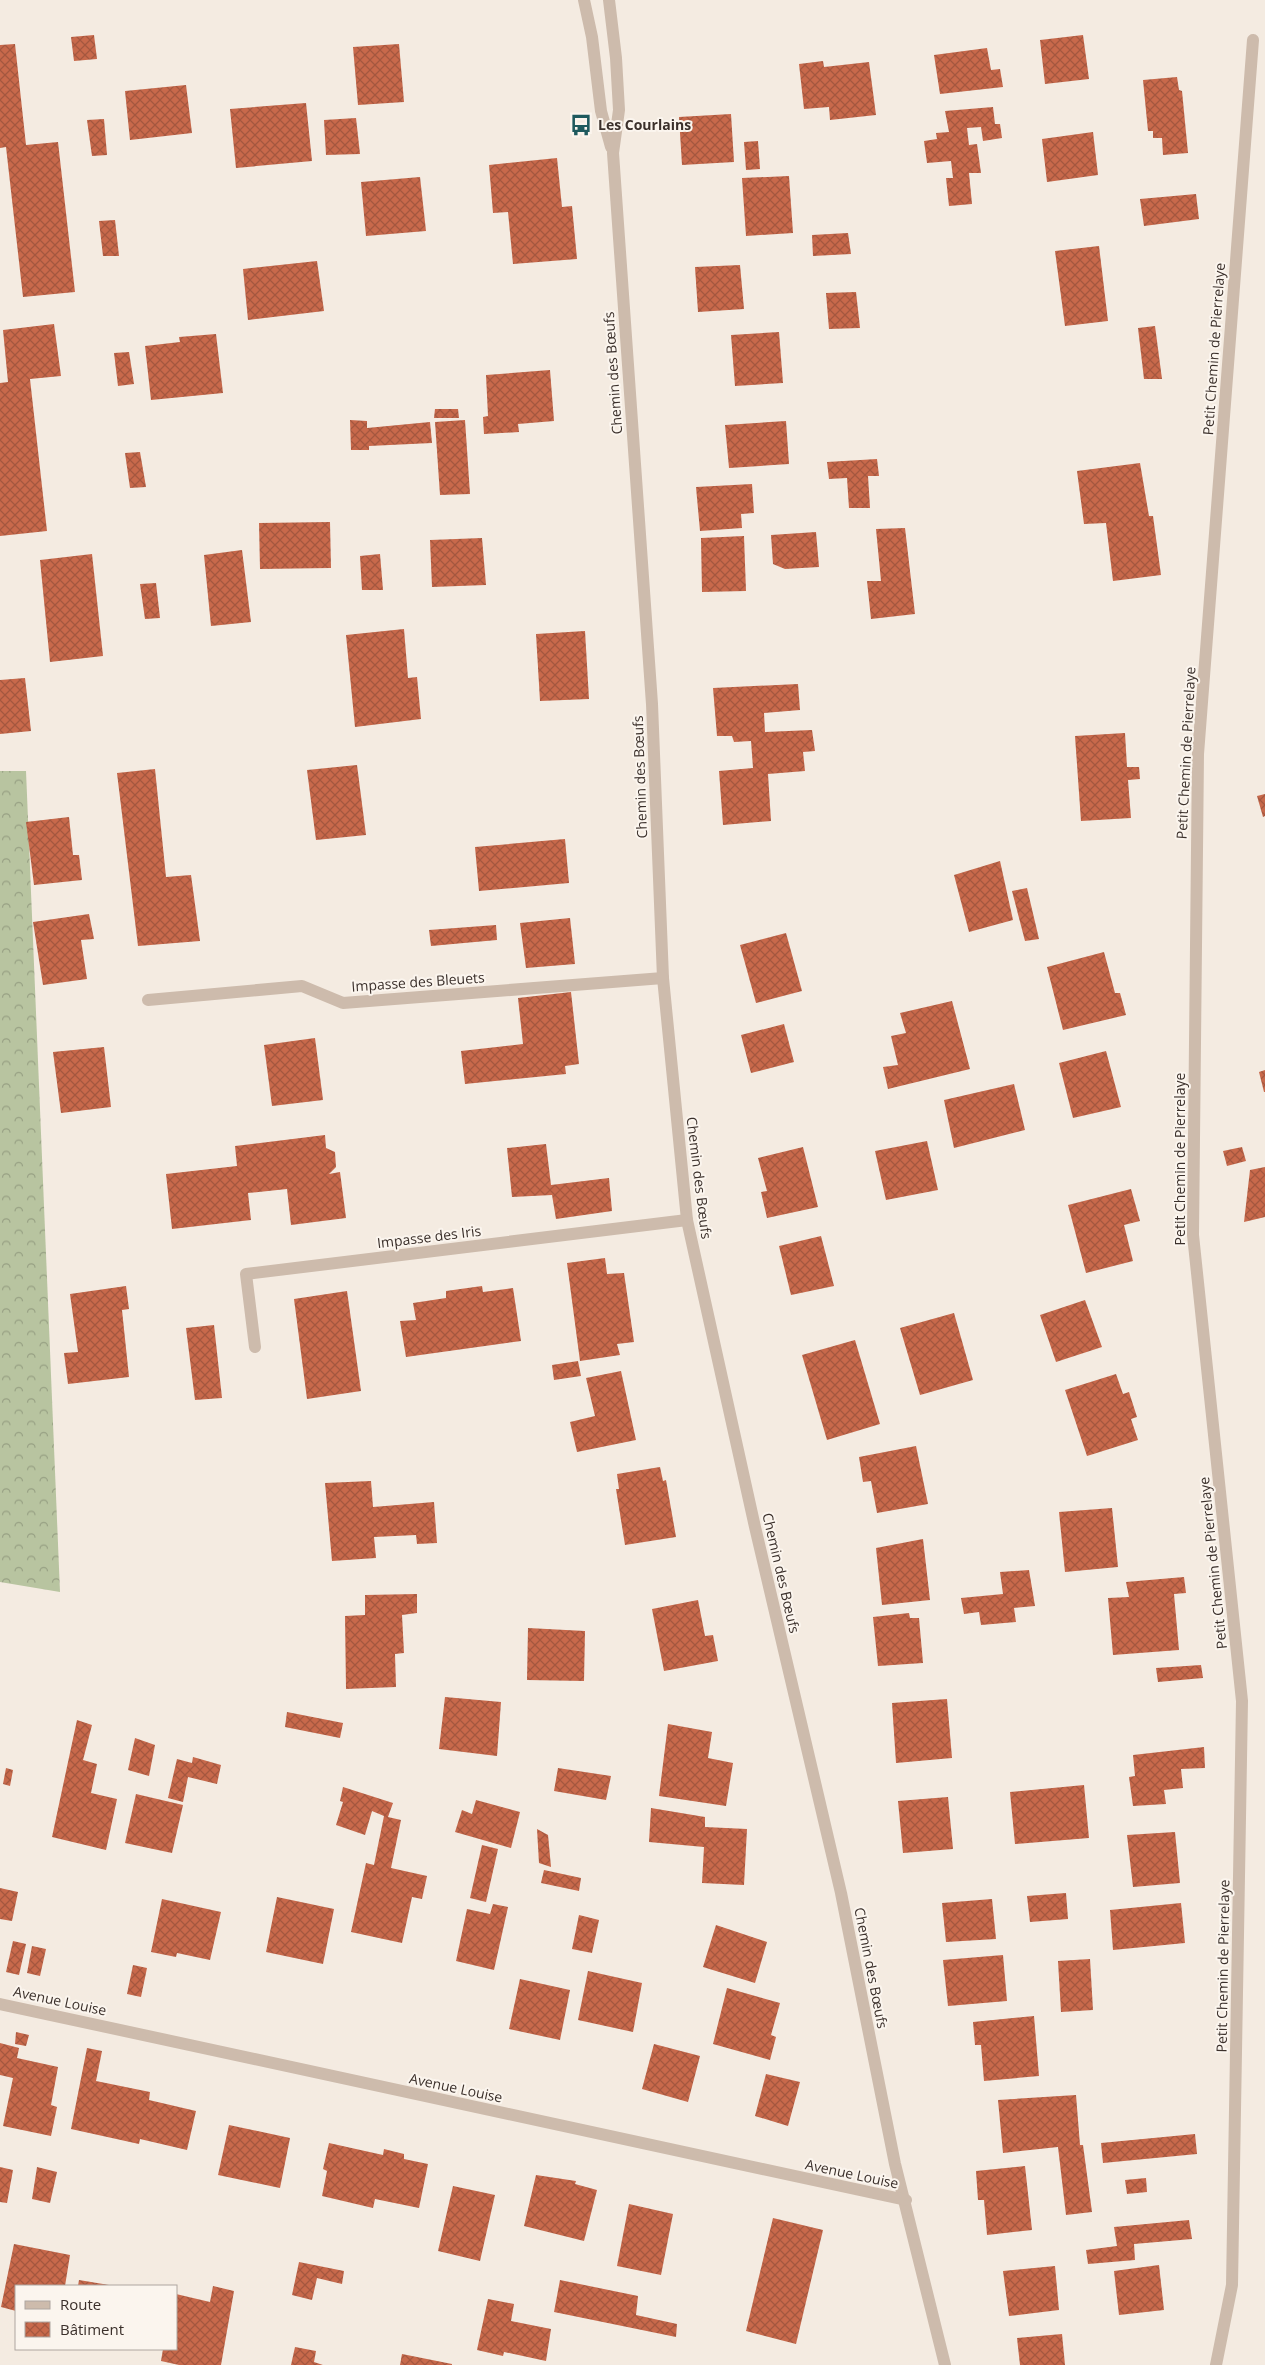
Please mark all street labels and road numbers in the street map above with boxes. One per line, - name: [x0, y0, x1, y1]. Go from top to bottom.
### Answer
- street label: Petit Chemin de Pierrelaye: [1198, 262, 1229, 436]
- street label: Chemin des Bœufs: [599, 311, 626, 435]
- street label: Petit Chemin de Pierrelaye: [1171, 666, 1200, 840]
- street label: Chemin des Bœufs: [628, 715, 651, 839]
- street label: Impasse des Bleuets: [351, 967, 485, 996]
- street label: Petit Chemin de Pierrelaye: [1170, 1072, 1189, 1245]
- street label: Chemin des Bœufs: [683, 1116, 716, 1240]
- street label: Impasse des Iris: [376, 1221, 482, 1252]
- street label: Petit Chemin de Pierrelaye: [1194, 1476, 1231, 1650]
- street label: Chemin des Bœufs: [758, 1511, 805, 1635]
- street label: Petit Chemin de Pierrelaye: [1211, 1879, 1234, 2053]
- street label: Chemin des Bœufs: [850, 1906, 893, 2030]
- street label: Avenue Louise: [12, 1981, 109, 2020]
- street label: Avenue Louise: [408, 2068, 505, 2107]
- street label: Avenue Louise: [804, 2154, 901, 2193]

